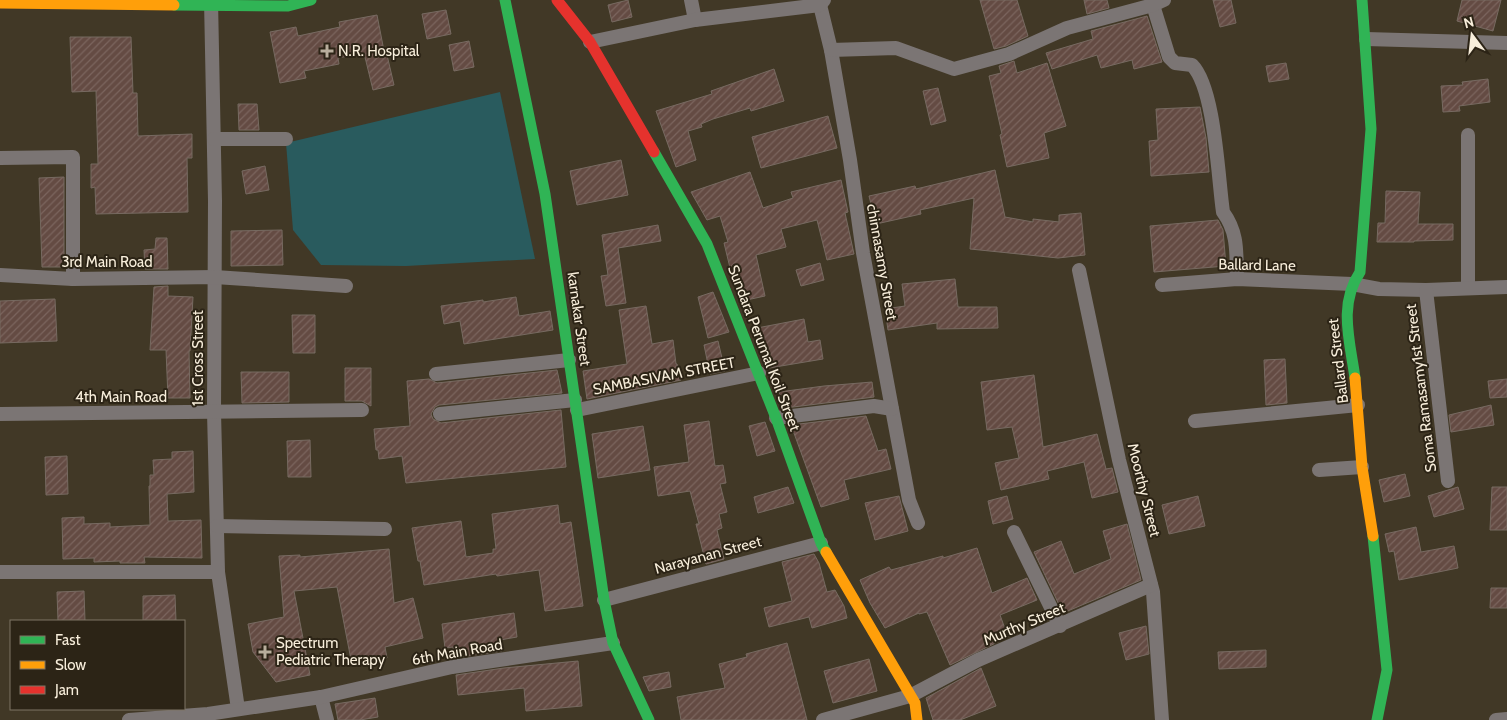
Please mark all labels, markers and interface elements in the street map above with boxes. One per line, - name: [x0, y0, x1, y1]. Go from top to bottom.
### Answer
- north arrow: [1447, 10, 1497, 60]
- text: N: [1462, 12, 1476, 32]
- place label: N.R. Hospital: [338, 42, 420, 60]
- marker: N.R. Hospital: [320, 44, 334, 58]
- street label: chinnasamy Street: [863, 202, 901, 322]
- street label: 3rd Main Road: [61, 253, 153, 271]
- street label: Ballard Lane: [1218, 255, 1296, 275]
- street label: Sundara Perumal Koil Street: [724, 262, 804, 434]
- street label: karnakar Street: [563, 271, 595, 367]
- street label: Soma Ramasamy1st Street: [1402, 303, 1440, 473]
- street label: 1st Cross Street: [189, 310, 207, 406]
- street label: Ballard Street: [1324, 318, 1352, 404]
- street label: SAMBASIVAM STREET: [591, 353, 737, 399]
- street label: 4th Main Road: [75, 388, 167, 406]
- street label: Moorthy Street: [1124, 441, 1164, 539]
- street label: Narayanan Street: [653, 532, 763, 578]
- street label: Murthy Street: [980, 599, 1068, 649]
- legend: [10, 620, 185, 710]
- text: Fast: [55, 631, 80, 649]
- place label: Spectrum Pediatric Therapy: [276, 634, 386, 669]
- street label: 6th Main Road: [410, 635, 504, 669]
- marker: Spectrum Pediatric Therapy: [258, 645, 272, 659]
- text: Slow: [55, 656, 86, 674]
- text: Jam: [54, 681, 79, 699]

